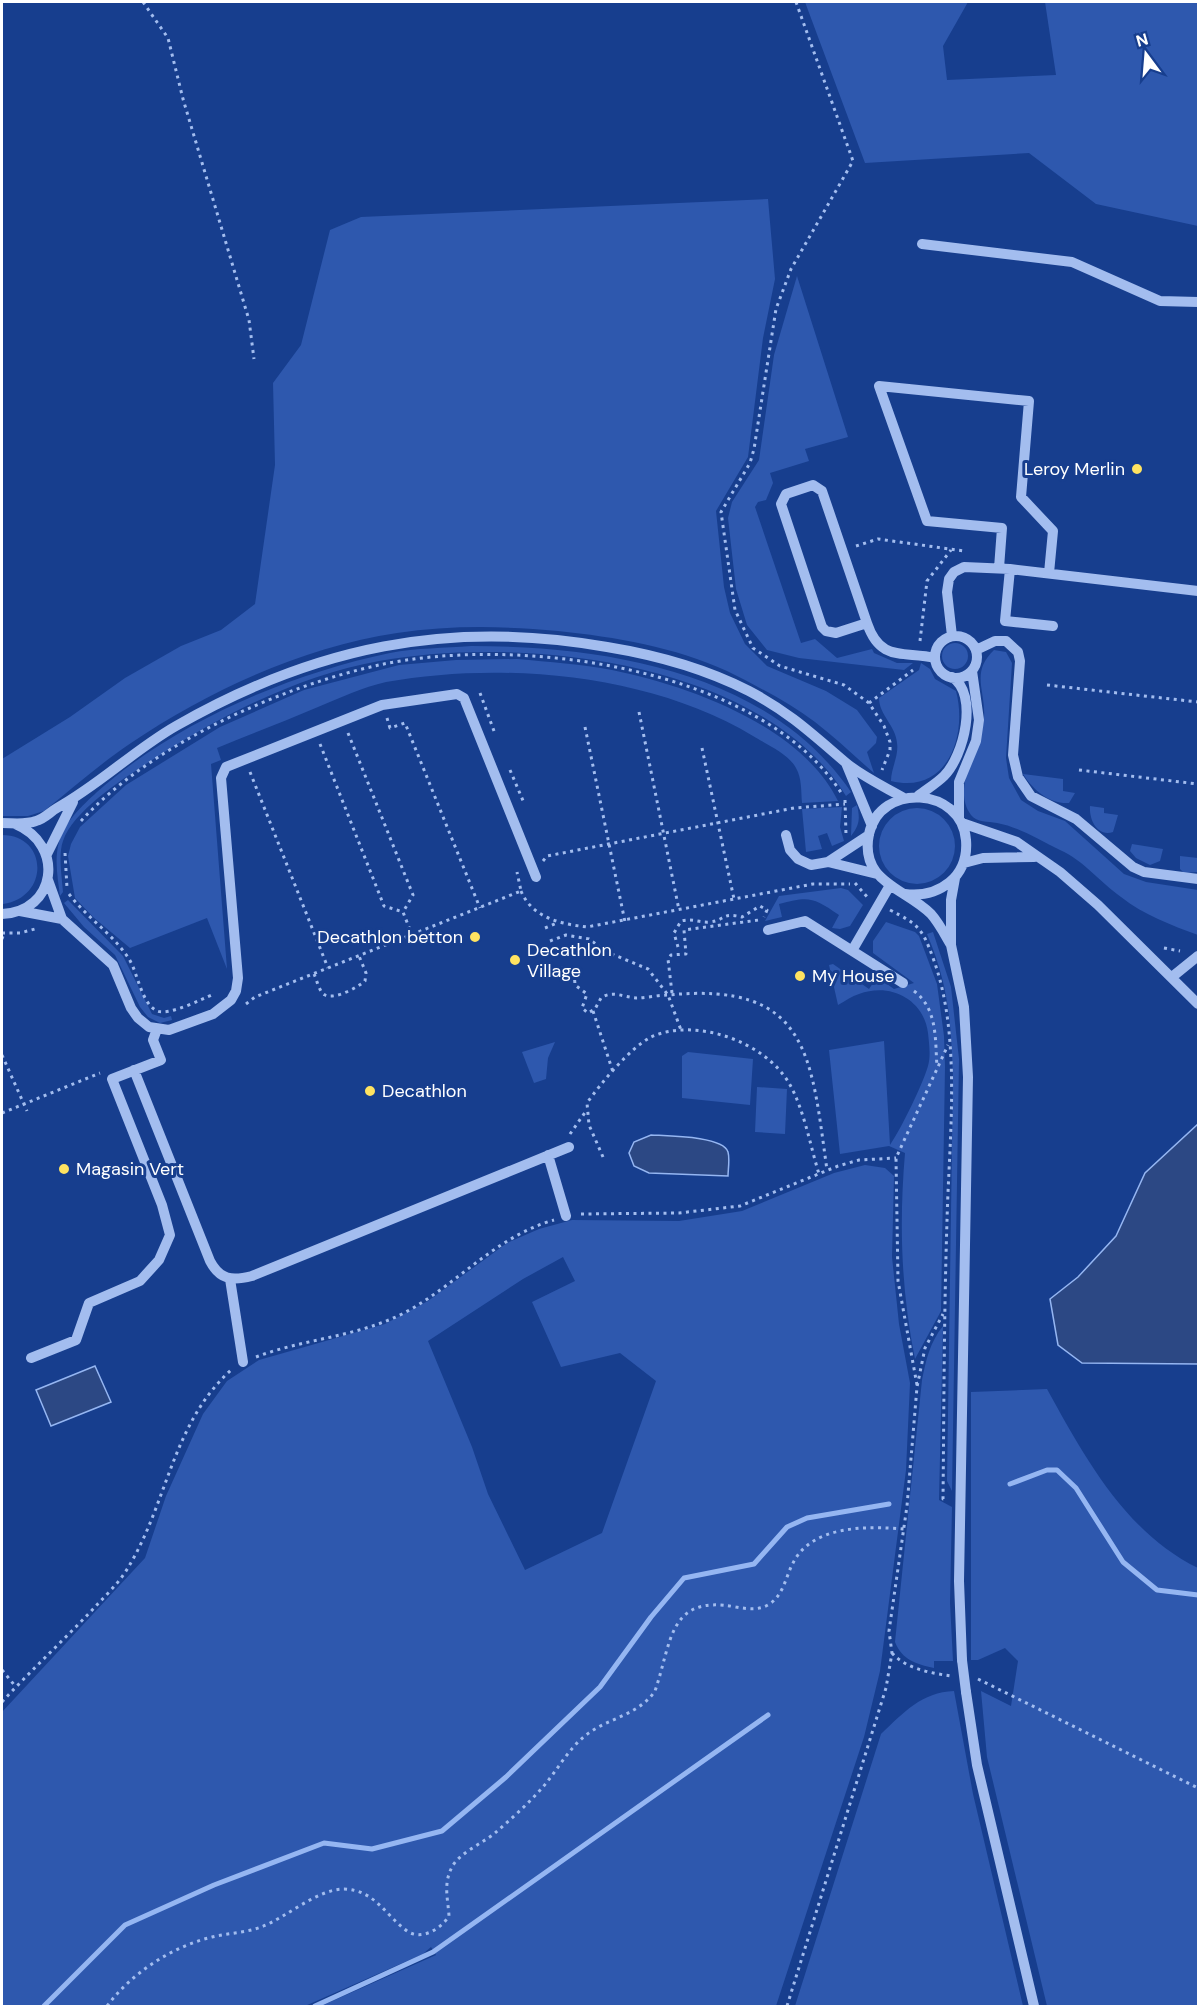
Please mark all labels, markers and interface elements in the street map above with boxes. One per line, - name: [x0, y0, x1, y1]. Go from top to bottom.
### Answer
- north arrow: [1116, 24, 1176, 84]
- text: N: [1133, 28, 1151, 52]
- place label: Leroy Merlin: [1024, 457, 1125, 481]
- marker: Leroy Merlin: [1130, 462, 1144, 476]
- place label: Decathlon betton: [317, 925, 463, 949]
- marker: Decathlon betton: [468, 930, 482, 944]
- place label: Decathlon Village: [527, 938, 612, 983]
- marker: Decathlon Village: [508, 953, 522, 967]
- place label: My House: [812, 964, 894, 988]
- marker: My House: [793, 969, 807, 983]
- place label: Decathlon: [382, 1079, 467, 1103]
- marker: Decathlon: [363, 1084, 377, 1098]
- place label: Magasin Vert: [76, 1157, 184, 1181]
- marker: Magasin Vert: [57, 1162, 71, 1176]

